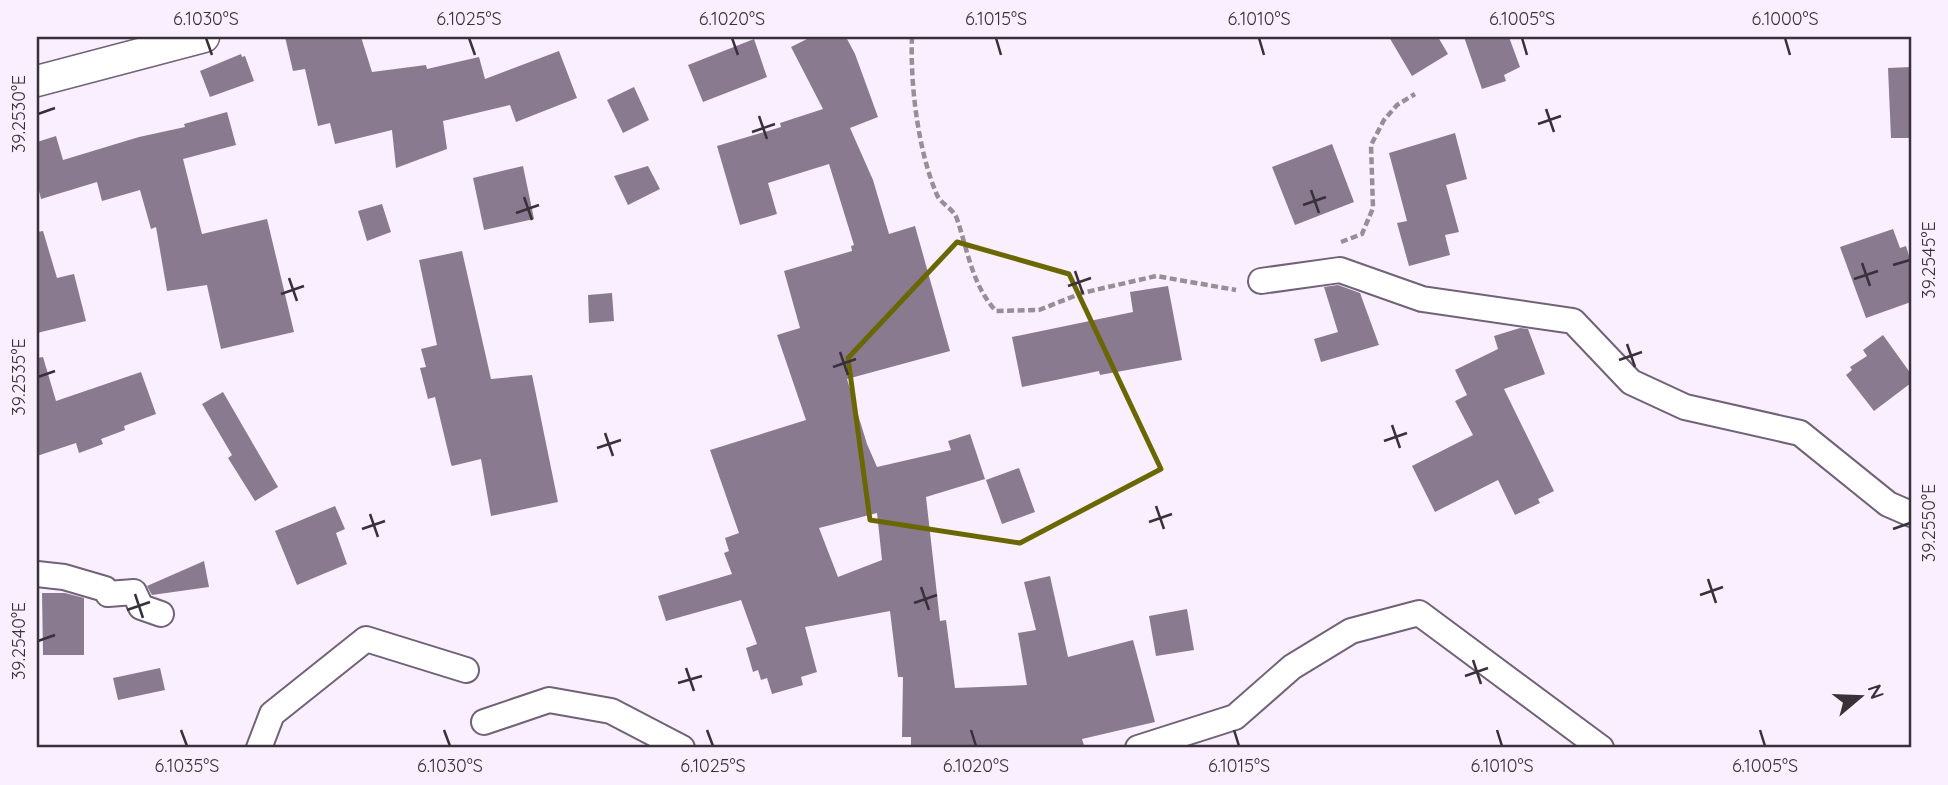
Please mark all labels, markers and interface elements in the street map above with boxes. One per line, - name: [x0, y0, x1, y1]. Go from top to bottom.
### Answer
- text: 6.1030°S: [173, 7, 239, 30]
- text: 6.1025°S: [436, 7, 502, 30]
- text: 6.1020°S: [699, 7, 765, 30]
- text: 6.1015°S: [965, 7, 1027, 30]
- text: 6.1010°S: [1227, 7, 1291, 30]
- text: 6.1005°S: [1489, 7, 1555, 30]
- text: 6.1000°S: [1751, 7, 1819, 30]
- text: 39.2530°E: [7, 75, 30, 153]
- text: 39.2545°E: [1917, 221, 1940, 299]
- text: 39.2535°E: [7, 338, 30, 416]
- text: 39.2550°E: [1917, 484, 1940, 562]
- text: 39.2540°E: [7, 602, 30, 680]
- north arrow: [1826, 662, 1896, 732]
- text: N: [1862, 681, 1890, 702]
- text: 6.1035°S: [155, 754, 219, 777]
- text: 6.1030°S: [417, 754, 483, 777]
- text: 6.1025°S: [680, 754, 746, 777]
- text: 6.1020°S: [943, 754, 1009, 777]
- text: 6.1015°S: [1208, 754, 1270, 777]
- text: 6.1010°S: [1470, 754, 1534, 777]
- text: 6.1005°S: [1732, 754, 1798, 777]

